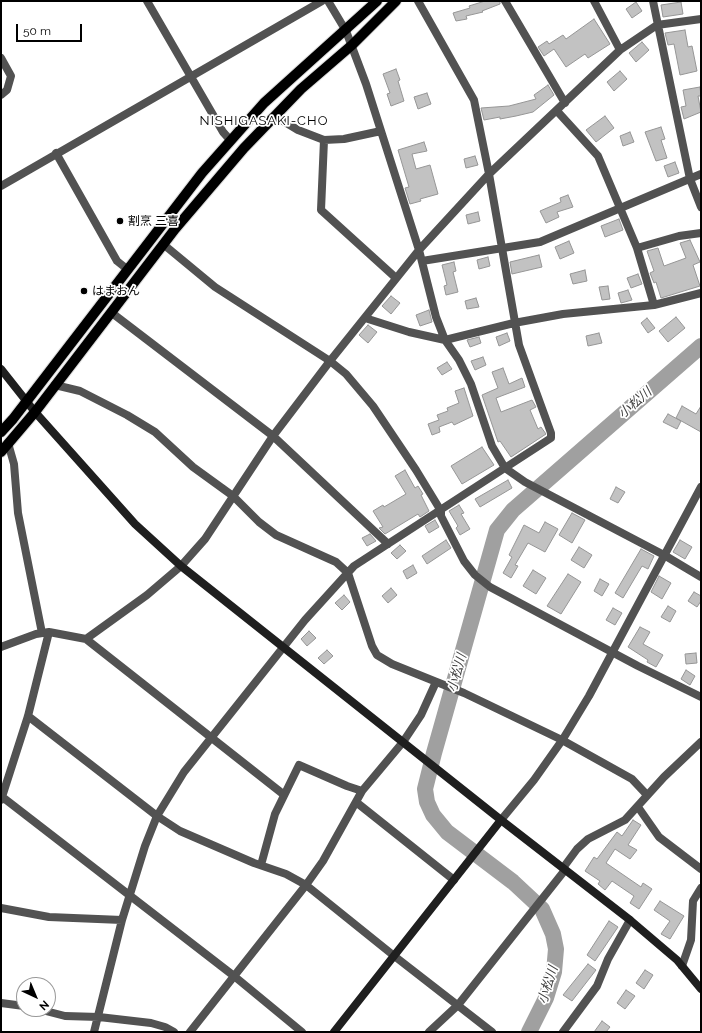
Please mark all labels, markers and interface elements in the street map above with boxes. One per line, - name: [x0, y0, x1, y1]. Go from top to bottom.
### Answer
- scale bar: [18, 16, 84, 42]
- text: 50 m: [23, 24, 51, 38]
- district label: NISHIGASAKI-CHO: [200, 113, 328, 129]
- place label: 割烹 三喜: [128, 214, 179, 228]
- marker: 割烹 三喜: [115, 216, 125, 226]
- place label: はまおん: [92, 284, 140, 298]
- marker: はまおん: [79, 286, 89, 296]
- water label: 小松川: [615, 384, 655, 422]
- water label: 小松川: [444, 652, 470, 694]
- water label: 小松川: [535, 964, 561, 1006]
- north arrow: [16, 977, 56, 1017]
- text: N: [36, 998, 52, 1013]

